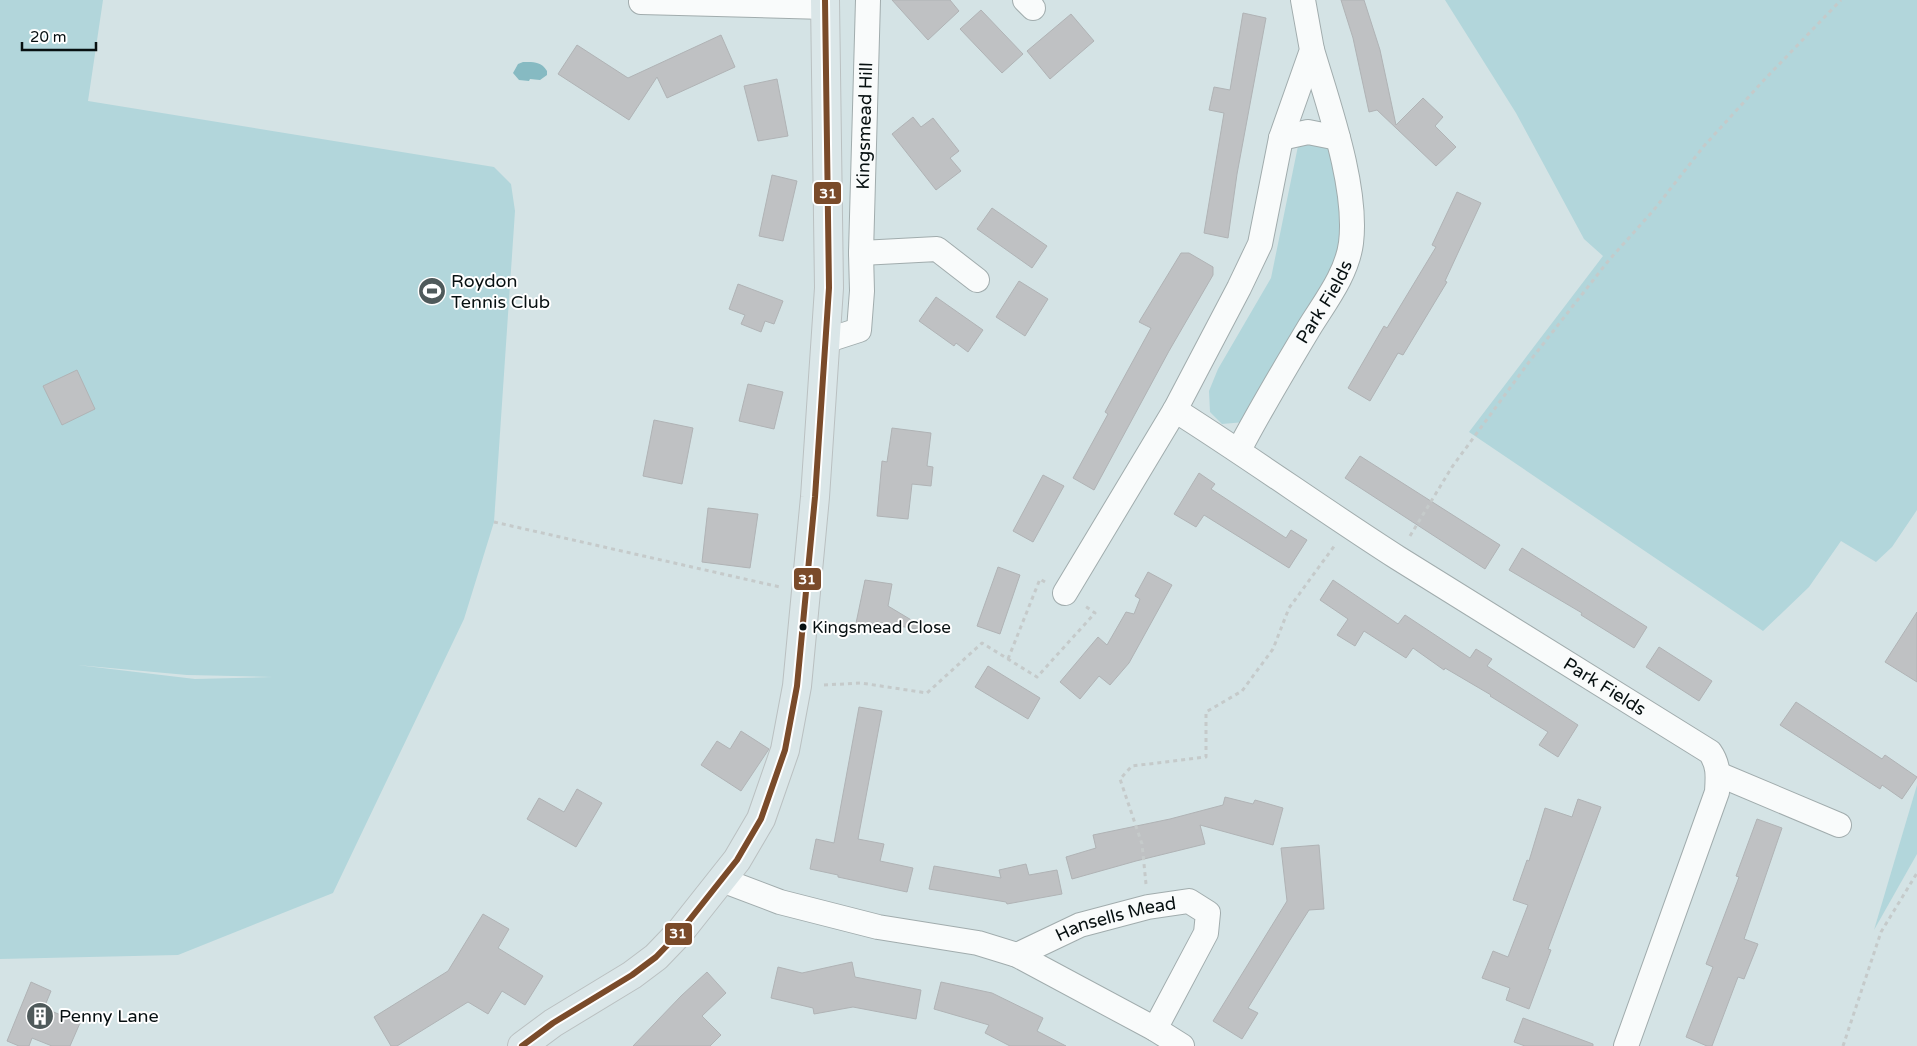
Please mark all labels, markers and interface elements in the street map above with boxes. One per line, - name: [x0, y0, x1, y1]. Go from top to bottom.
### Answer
- scale bar: [22, 20, 96, 52]
- text: 20 m: [30, 28, 67, 46]
- street label: Kingsmead Hill: [852, 62, 877, 190]
- line badge: 31: [813, 181, 842, 205]
- text: 31: [819, 185, 837, 202]
- street label: Park Fields: [1291, 257, 1357, 348]
- place label: Roydon Tennis Club: [451, 270, 550, 313]
- sports icon: Roydon Tennis Club: [417, 276, 447, 306]
- line badge: 31: [793, 567, 822, 591]
- text: 31: [798, 571, 816, 588]
- place label: Kingsmead Close: [812, 617, 951, 638]
- marker: Kingsmead Close: [798, 622, 808, 632]
- street label: Park Fields: [1559, 653, 1650, 720]
- street label: Hansells Mead: [1052, 892, 1178, 946]
- line badge: 31: [664, 922, 693, 946]
- text: 31: [669, 925, 687, 942]
- building icon: Penny Lane: [25, 1001, 55, 1031]
- place label: Penny Lane: [59, 1005, 159, 1027]

